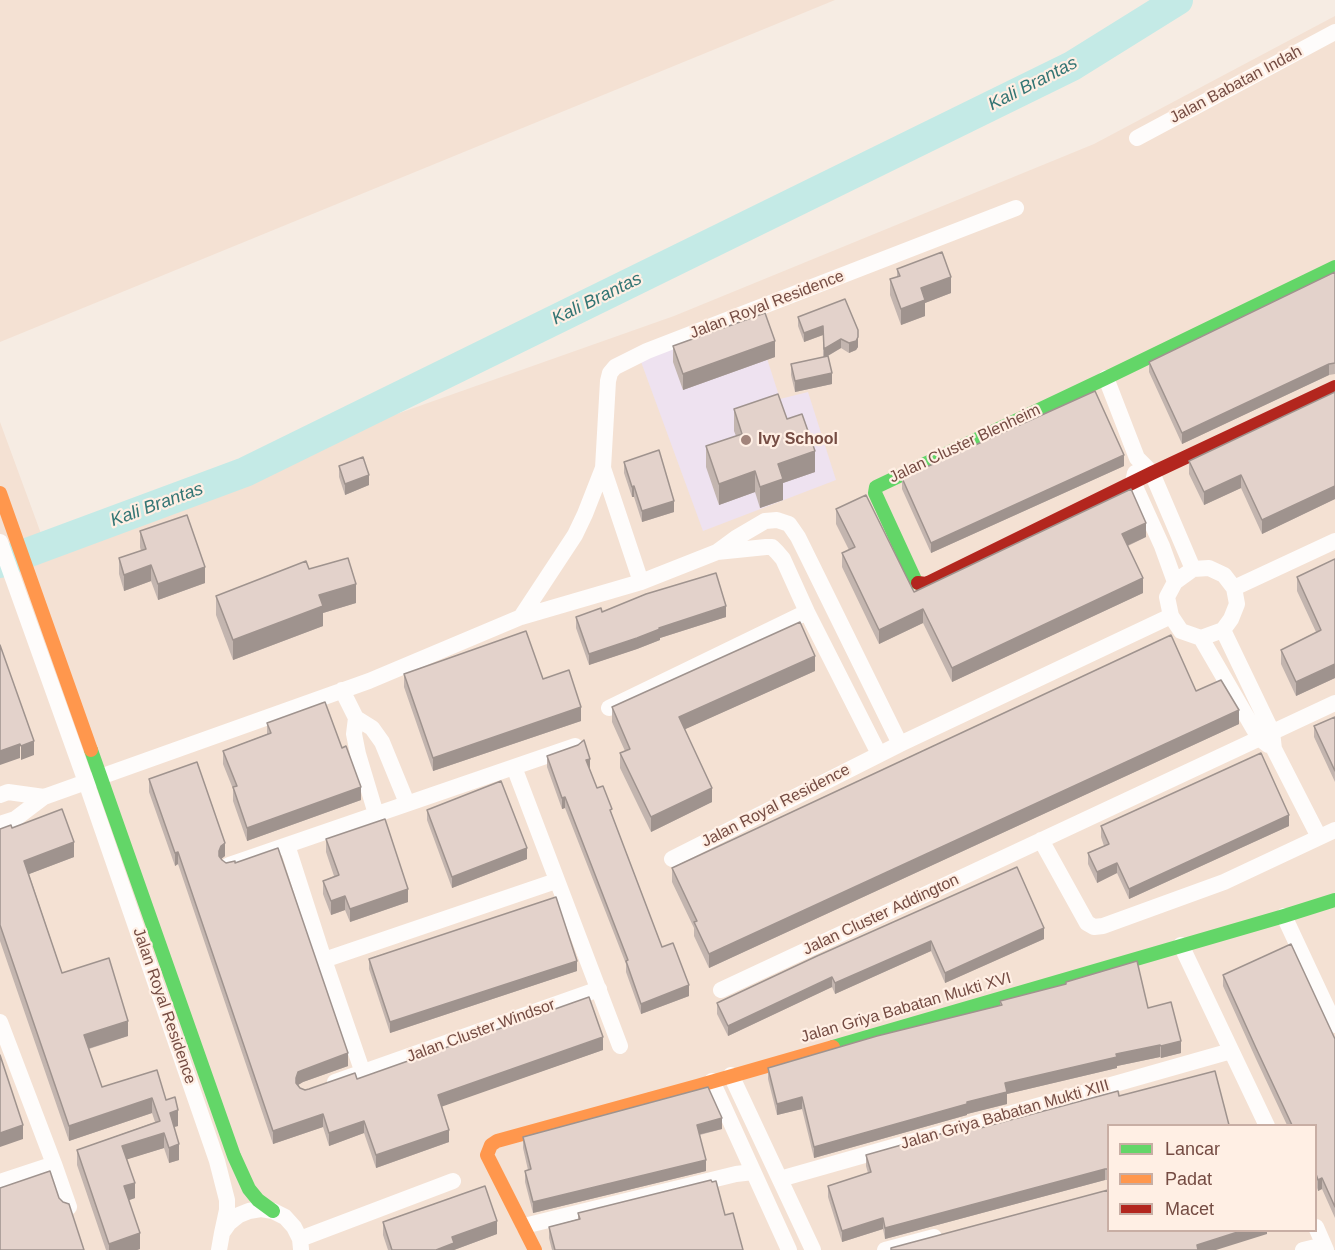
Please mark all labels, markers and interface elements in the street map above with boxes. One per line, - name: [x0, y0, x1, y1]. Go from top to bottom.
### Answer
- street label: Jalan Babatan Indah: [1167, 42, 1305, 128]
- water label: Kali Brantas: [985, 52, 1081, 116]
- street label: Jalan Royal Residence: [687, 267, 847, 343]
- water label: Kali Brantas: [549, 268, 645, 330]
- street label: Jalan Cluster Blenheim: [886, 401, 1044, 487]
- place label: Ivy School: [758, 430, 838, 450]
- marker: Ivy School: [739, 433, 753, 447]
- water label: Kali Brantas: [108, 478, 206, 532]
- street label: Jalan Royal Residence: [699, 760, 853, 852]
- street label: Jalan Cluster Addington: [800, 870, 962, 960]
- street label: Jalan Royal Residence: [128, 926, 200, 1086]
- street label: Jalan Griya Babatan Mukti XVI: [799, 969, 1013, 1047]
- street label: Jalan Cluster Windsor: [404, 995, 558, 1067]
- street label: Jalan Griya Babatan Mukti XIII: [898, 1076, 1112, 1154]
- legend: [1107, 1124, 1317, 1232]
- text: Lancar: [1165, 1139, 1220, 1159]
- text: Padat: [1165, 1169, 1212, 1189]
- text: Macet: [1165, 1199, 1214, 1219]

